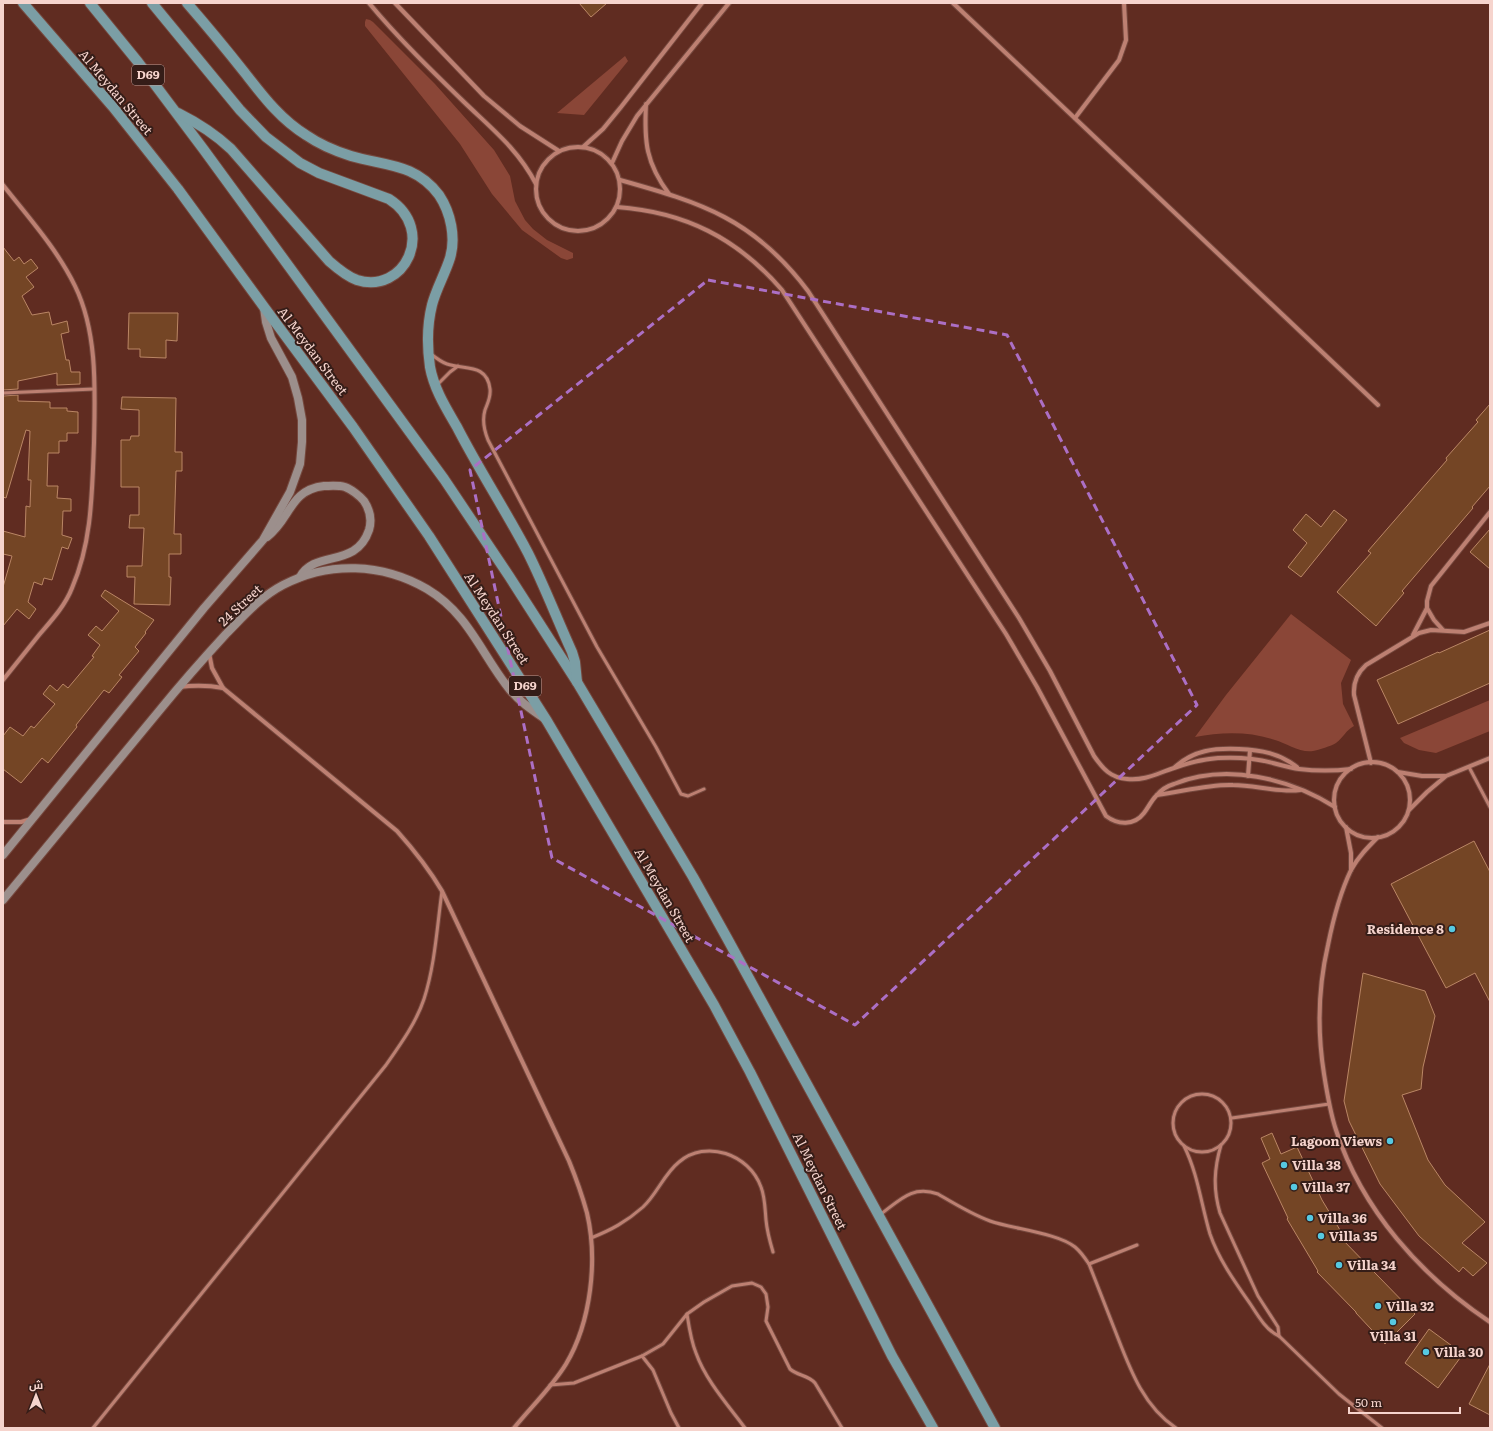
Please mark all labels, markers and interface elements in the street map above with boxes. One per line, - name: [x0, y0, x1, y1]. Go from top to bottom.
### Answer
- street label: Al Meydan Street: [75, 45, 158, 139]
- road number: D69: [132, 65, 164, 85]
- street label: Al Meydan Street: [274, 303, 353, 399]
- street label: Al Meydan Street: [461, 568, 535, 668]
- street label: 24 Street: [214, 579, 266, 630]
- road number: D69: [509, 676, 541, 696]
- street label: Al Meydan Street: [631, 844, 701, 946]
- place label: Residence 8: [1367, 919, 1444, 938]
- marker: Residence 8: [1447, 924, 1457, 934]
- street label: Al Meydan Street: [789, 1129, 853, 1233]
- place label: Lagoon Views: [1291, 1131, 1383, 1150]
- marker: Lagoon Views: [1385, 1136, 1395, 1146]
- place label: Villa 38: [1292, 1155, 1341, 1174]
- marker: Villa 38: [1279, 1160, 1289, 1170]
- place label: Villa 37: [1302, 1177, 1350, 1196]
- marker: Villa 37: [1289, 1182, 1299, 1192]
- place label: Villa 36: [1318, 1208, 1367, 1227]
- marker: Villa 36: [1305, 1213, 1315, 1223]
- place label: Villa 35: [1329, 1226, 1377, 1245]
- marker: Villa 35: [1316, 1231, 1326, 1241]
- place label: Villa 34: [1347, 1255, 1396, 1274]
- marker: Villa 34: [1334, 1260, 1344, 1270]
- place label: Villa 32: [1386, 1296, 1434, 1315]
- marker: Villa 32: [1373, 1301, 1383, 1311]
- marker: Villa 31: [1388, 1317, 1398, 1327]
- place label: Villa 31: [1370, 1326, 1417, 1345]
- place label: Villa 30: [1434, 1342, 1483, 1361]
- marker: Villa 30: [1421, 1347, 1431, 1357]
- north arrow: [16, 1375, 56, 1415]
- text: ش: [29, 1376, 43, 1392]
- scale bar: [1349, 1389, 1460, 1415]
- text: 50 m: [1355, 1393, 1382, 1411]

